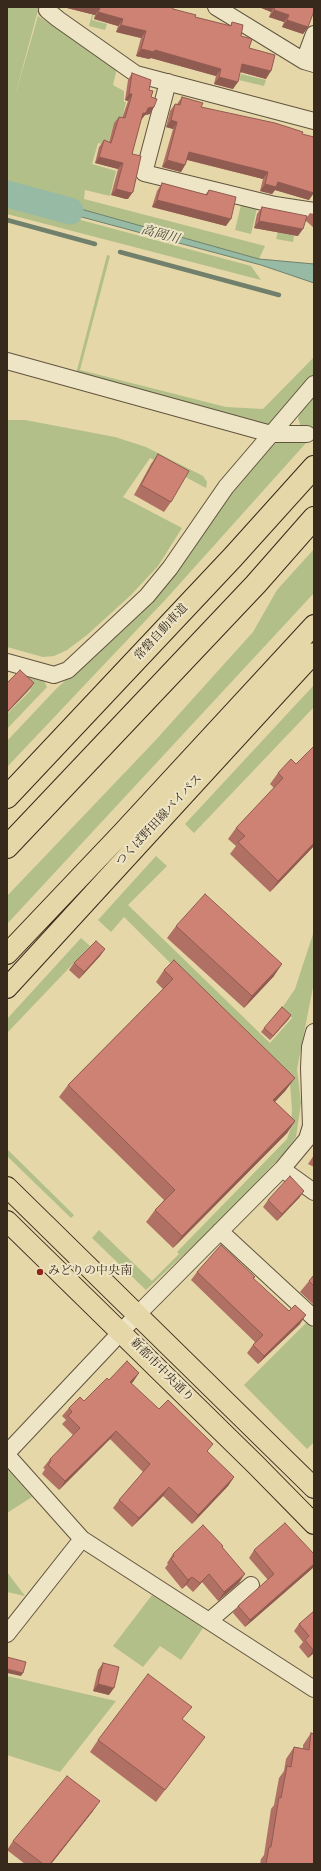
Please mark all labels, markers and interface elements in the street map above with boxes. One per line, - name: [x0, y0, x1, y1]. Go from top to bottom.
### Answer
- water label: 高岡川: [139, 223, 181, 249]
- street label: 常磐自動車道: [132, 602, 192, 664]
- street label: つくば野田線バイパス: [114, 772, 206, 870]
- place label: みどりの中央南: [48, 1265, 132, 1279]
- marker: みどりの中央南: [35, 1267, 45, 1277]
- street label: 新都市中央通り: [126, 1336, 196, 1406]

